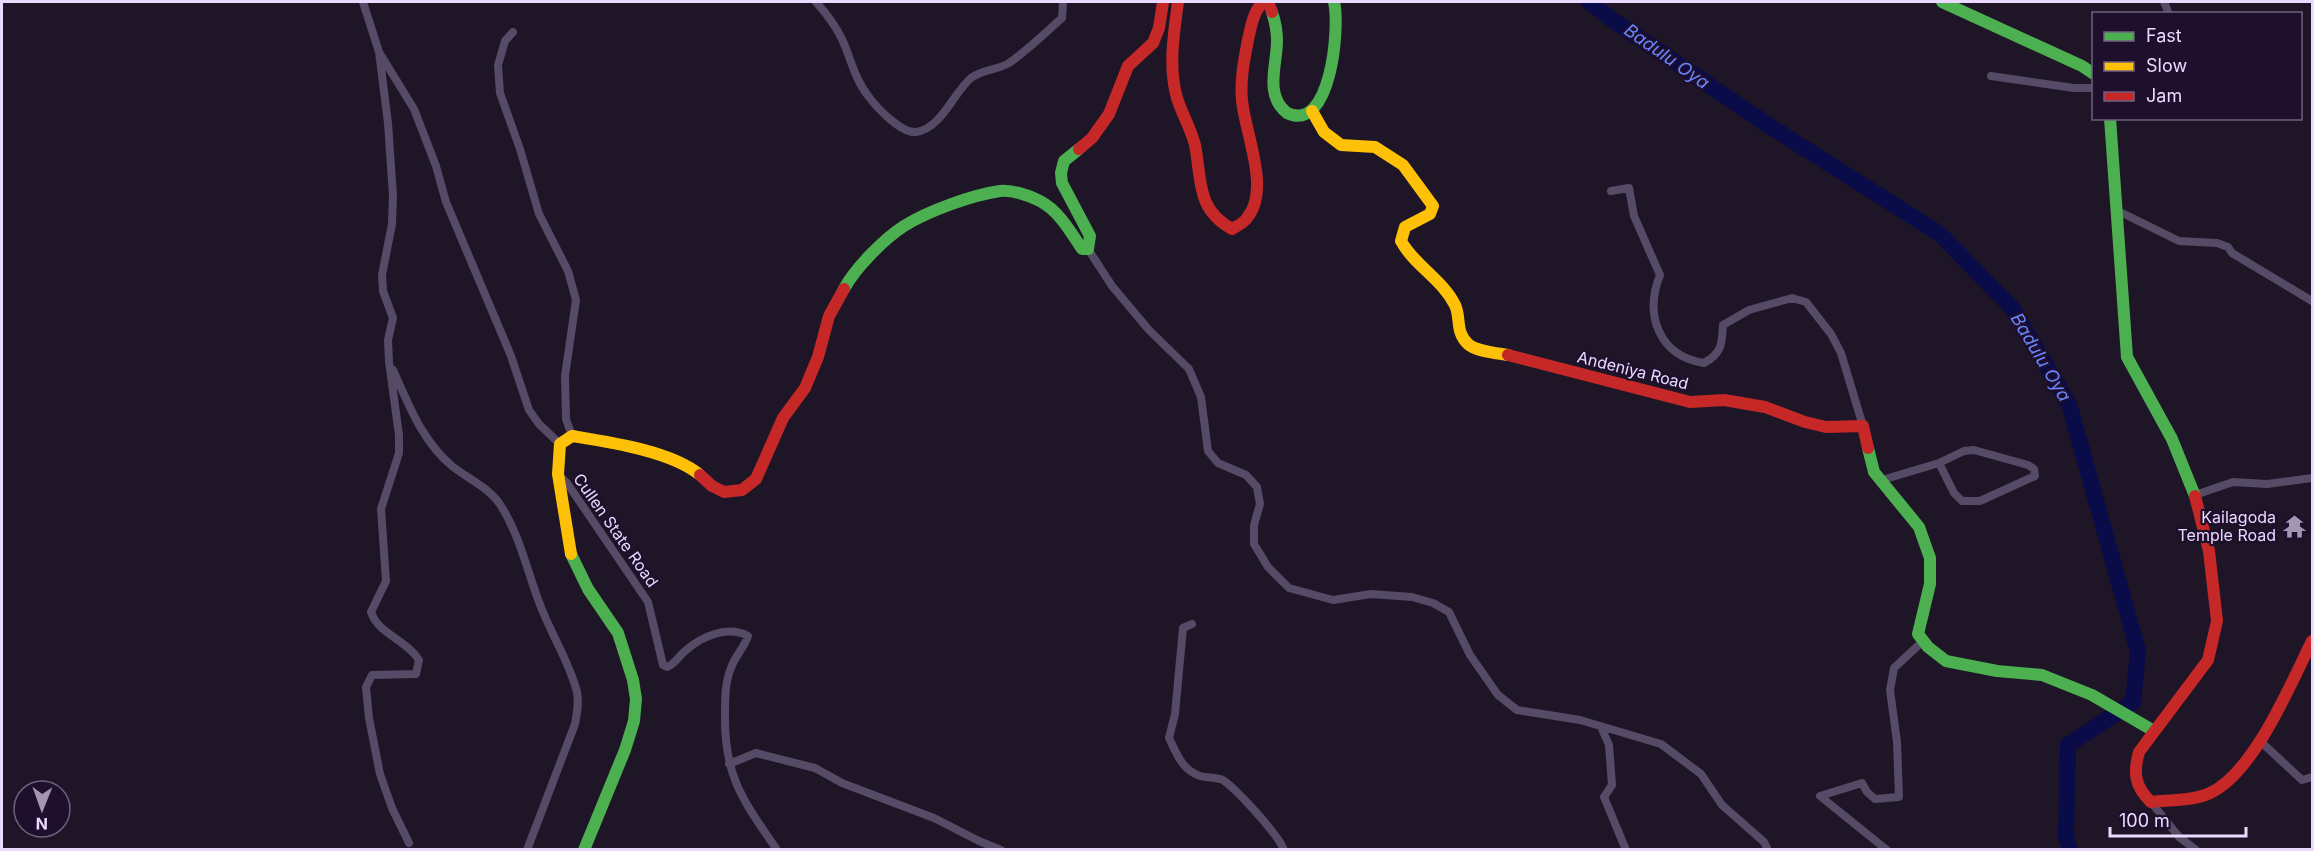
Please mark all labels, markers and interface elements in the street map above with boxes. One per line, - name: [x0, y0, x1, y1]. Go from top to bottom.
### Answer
- legend: [2092, 12, 2302, 120]
- water label: Badulu Oya: [1620, 19, 1714, 93]
- text: Fast: [2146, 25, 2182, 46]
- text: Slow: [2146, 55, 2187, 76]
- text: Jam: [2146, 85, 2182, 106]
- water label: Badulu Oya: [2006, 309, 2076, 405]
- street label: Andeniya Road: [1575, 347, 1691, 393]
- street label: Cullen State Road: [569, 469, 663, 591]
- place label: Kailagoda Temple Road: [2177, 507, 2276, 545]
- temple icon: Kailagoda Temple Road: [2281, 513, 2307, 539]
- north arrow: [12, 779, 72, 839]
- scale bar: [2110, 800, 2246, 838]
- text: 100 m: [2119, 810, 2170, 831]
- text: N: [35, 814, 48, 834]

